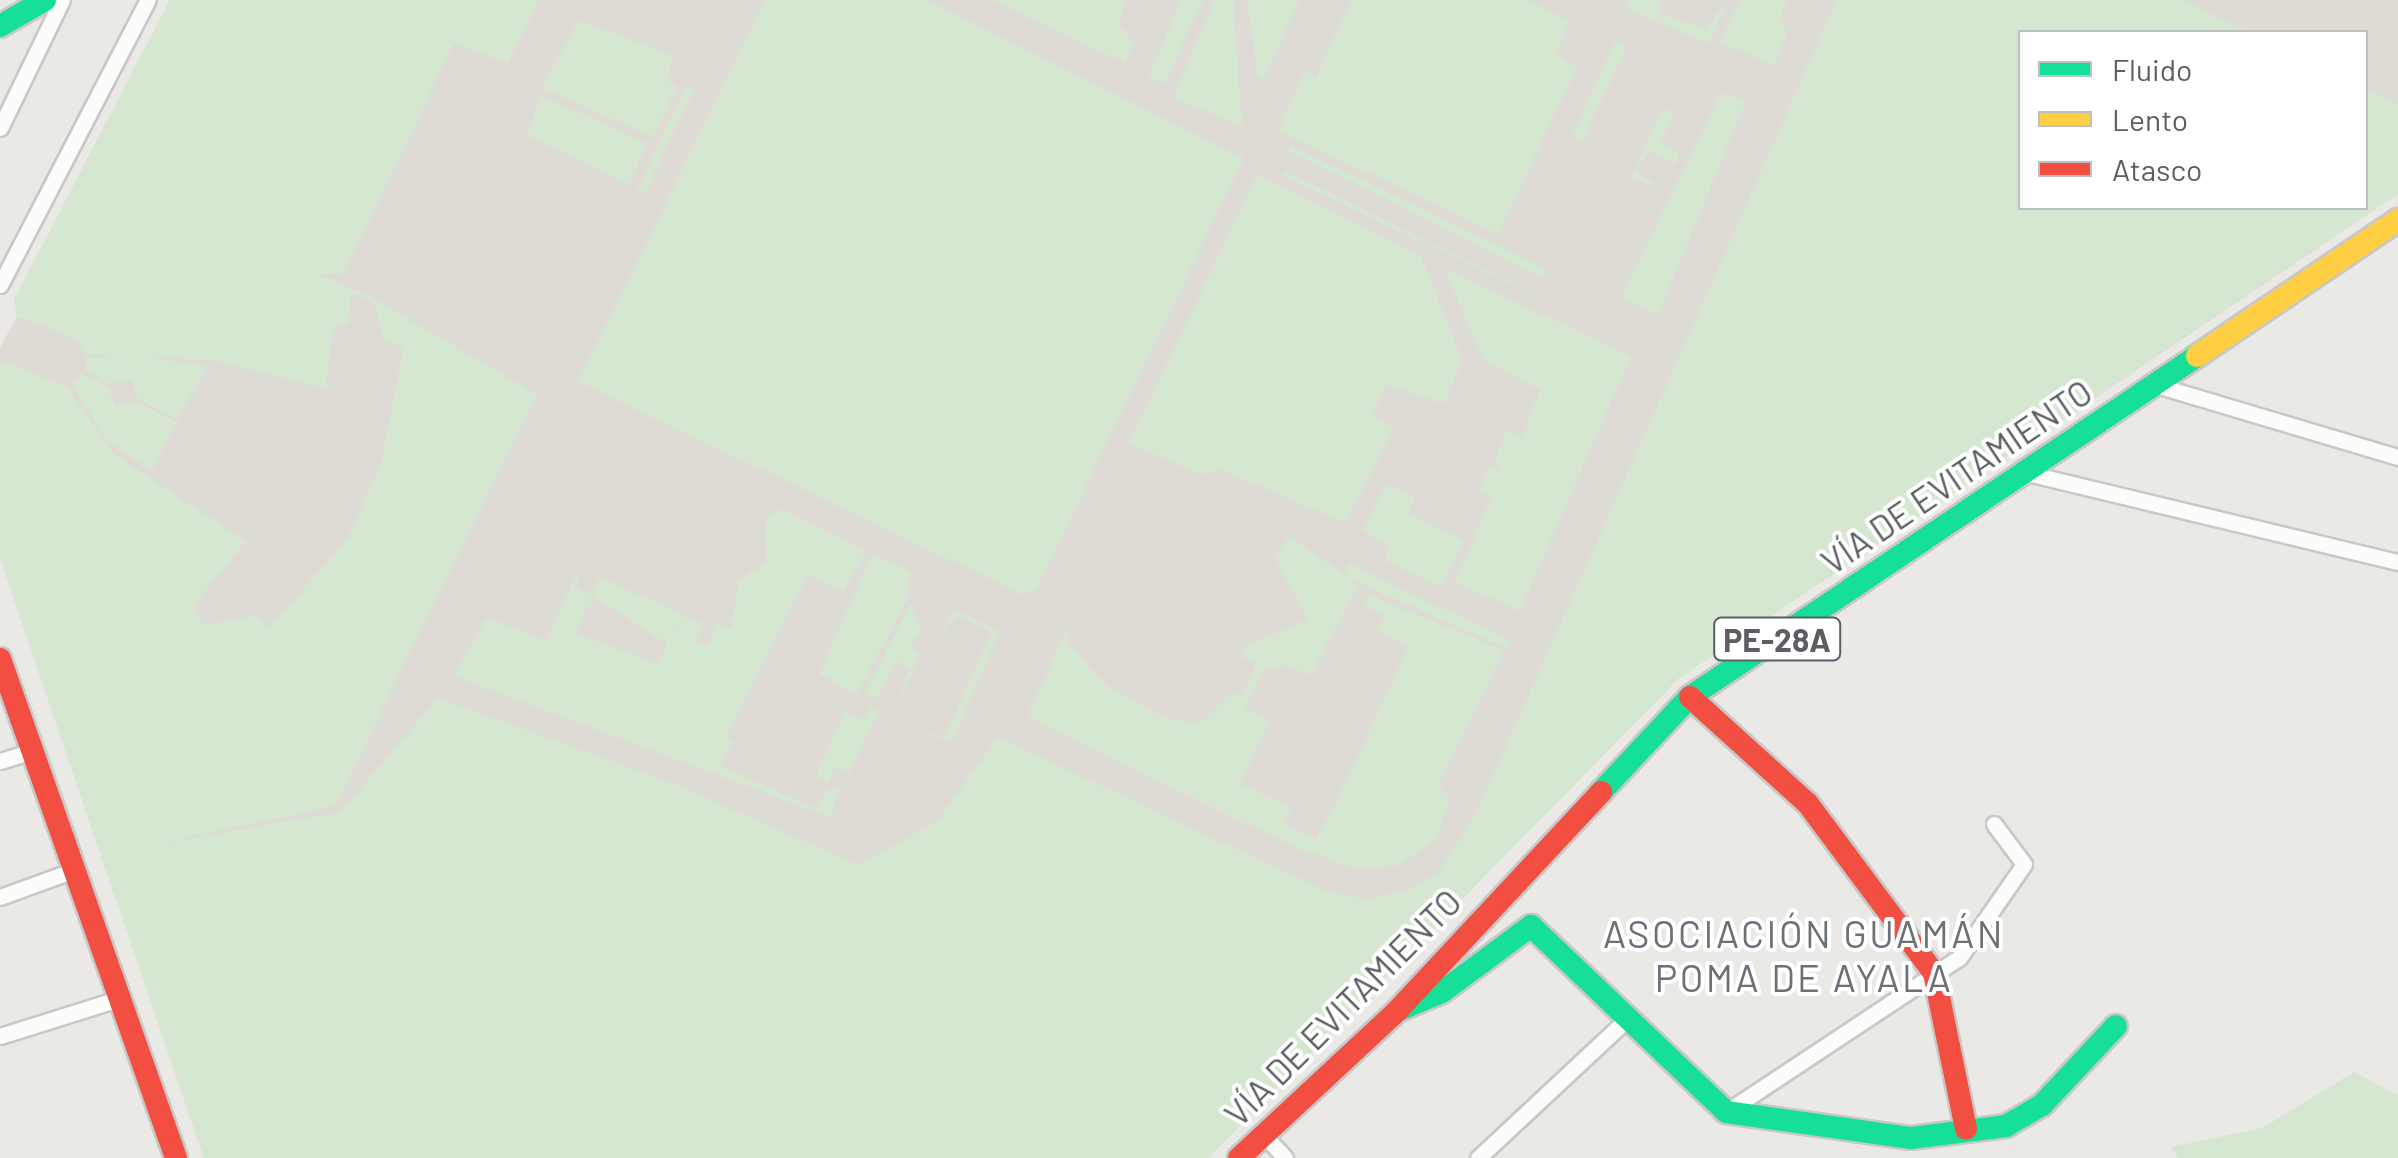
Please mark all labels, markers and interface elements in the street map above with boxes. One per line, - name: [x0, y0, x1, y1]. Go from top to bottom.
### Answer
- legend: [2018, 30, 2368, 210]
- text: Fluido: [2112, 51, 2192, 87]
- text: Lento: [2112, 101, 2188, 137]
- text: Atasco: [2112, 151, 2202, 187]
- street label: VÍA DE EVITAMIENTO: [1813, 370, 2099, 582]
- road number: PE-28A: [1712, 612, 1842, 666]
- street label: VÍA DE EVITAMIENTO: [1215, 880, 1469, 1134]
- district label: ASOCIACIÓN GUAMÁN POMA DE AYALA: [1603, 911, 2005, 1001]

